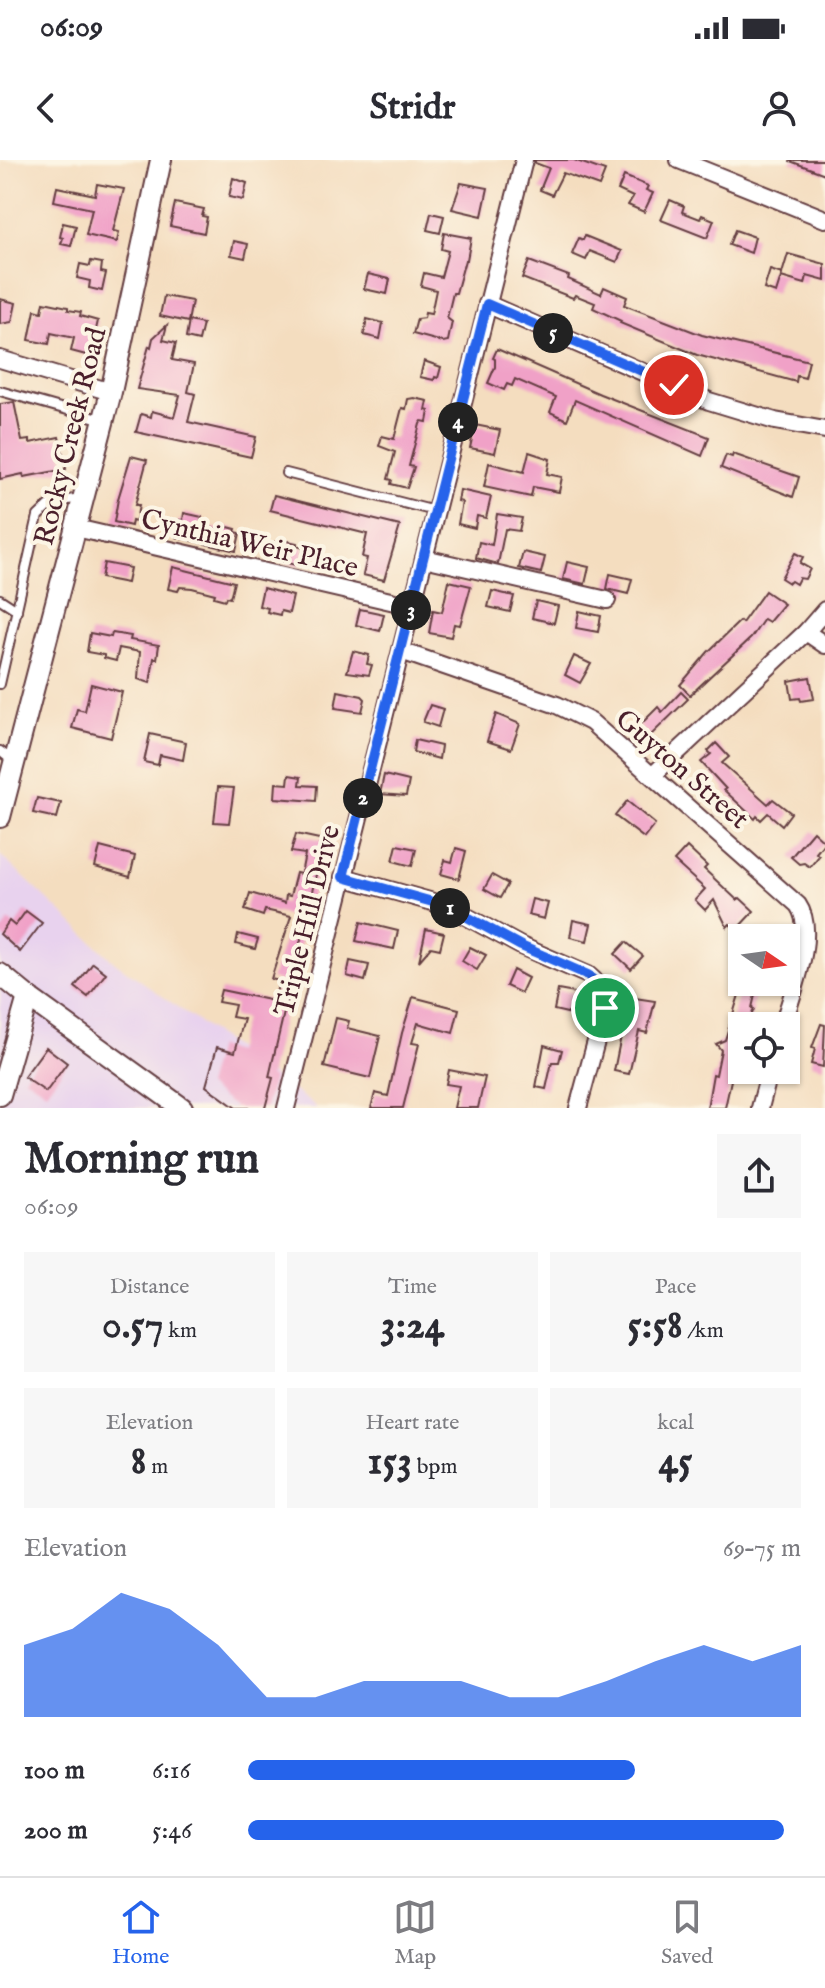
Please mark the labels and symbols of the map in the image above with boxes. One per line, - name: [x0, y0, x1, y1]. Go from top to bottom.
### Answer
- pin: 5: [533, 313, 573, 353]
- street label: Rocky Creek Road: [27, 324, 115, 549]
- pin: [640, 351, 708, 419]
- pin: 4: [438, 402, 478, 442]
- street label: Cynthia Weir Place: [137, 502, 362, 586]
- pin: 3: [391, 590, 431, 630]
- street label: Guyton Street: [607, 702, 756, 838]
- pin: 2: [343, 778, 383, 818]
- street label: Triple Hill Drive: [268, 821, 349, 1020]
- pin: 1: [430, 888, 470, 928]
- north arrow: [728, 924, 800, 996]
- pin: [571, 974, 639, 1042]

